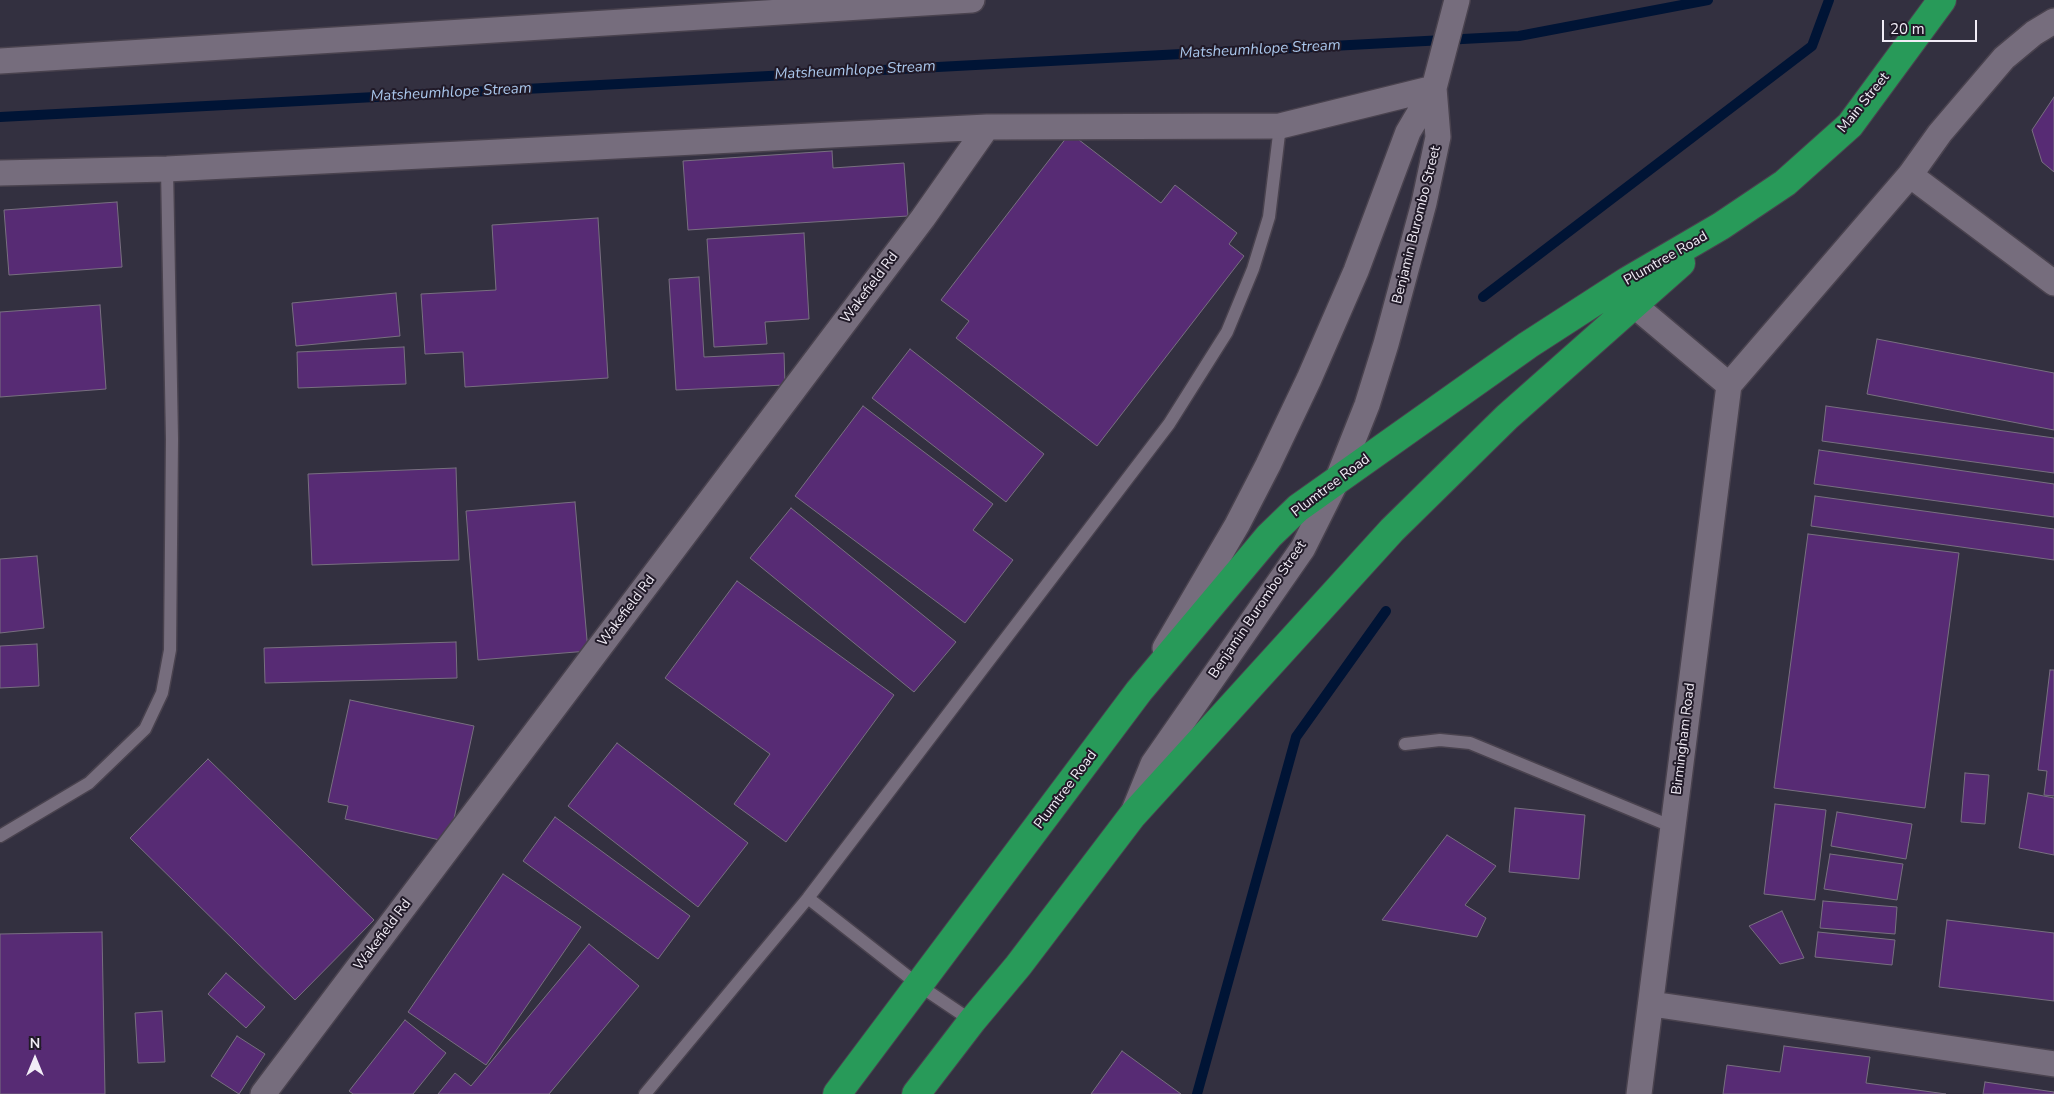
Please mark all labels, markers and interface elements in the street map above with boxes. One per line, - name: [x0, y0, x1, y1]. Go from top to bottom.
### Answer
- scale bar: [1884, 10, 1979, 42]
- text: 20 m: [1890, 19, 1925, 39]
- water label: Matsheumhlope Stream: [1179, 37, 1341, 63]
- water label: Matsheumhlope Stream: [774, 58, 936, 84]
- street label: Main Street: [1835, 70, 1893, 136]
- water label: Matsheumhlope Stream: [370, 80, 532, 106]
- street label: Benjamin Burombo Street: [1389, 144, 1445, 306]
- street label: Plumtree Road: [1621, 228, 1711, 290]
- street label: Wakefield Rd: [838, 249, 902, 327]
- street label: Plumtree Road: [1289, 451, 1373, 521]
- street label: Benjamin Burombo Street: [1206, 538, 1310, 682]
- street label: Wakefield Rd: [595, 572, 659, 650]
- street label: Birmingham Road: [1669, 682, 1699, 796]
- street label: Plumtree Road: [1031, 748, 1101, 832]
- street label: Wakefield Rd: [351, 896, 415, 974]
- north arrow: [10, 1034, 60, 1084]
- text: N: [30, 1034, 40, 1053]

